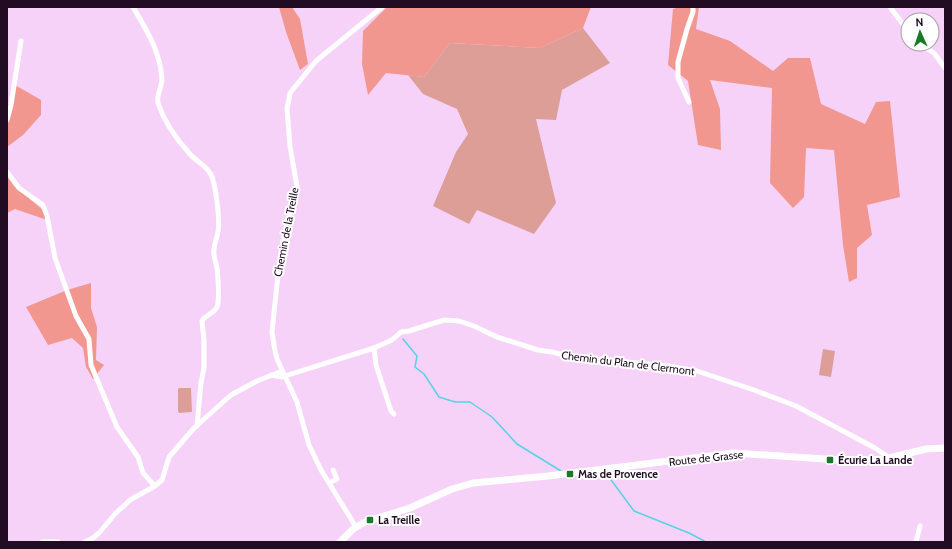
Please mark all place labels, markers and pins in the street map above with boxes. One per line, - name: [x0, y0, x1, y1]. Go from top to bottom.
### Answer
- place label: Écurie La Lande: [838, 453, 912, 467]
- marker: Écurie La Lande: [825, 455, 835, 465]
- place label: Mas de Provence: [578, 467, 658, 481]
- marker: Mas de Provence: [565, 469, 575, 479]
- place label: La Treille: [378, 513, 420, 527]
- marker: La Treille: [365, 515, 375, 525]

